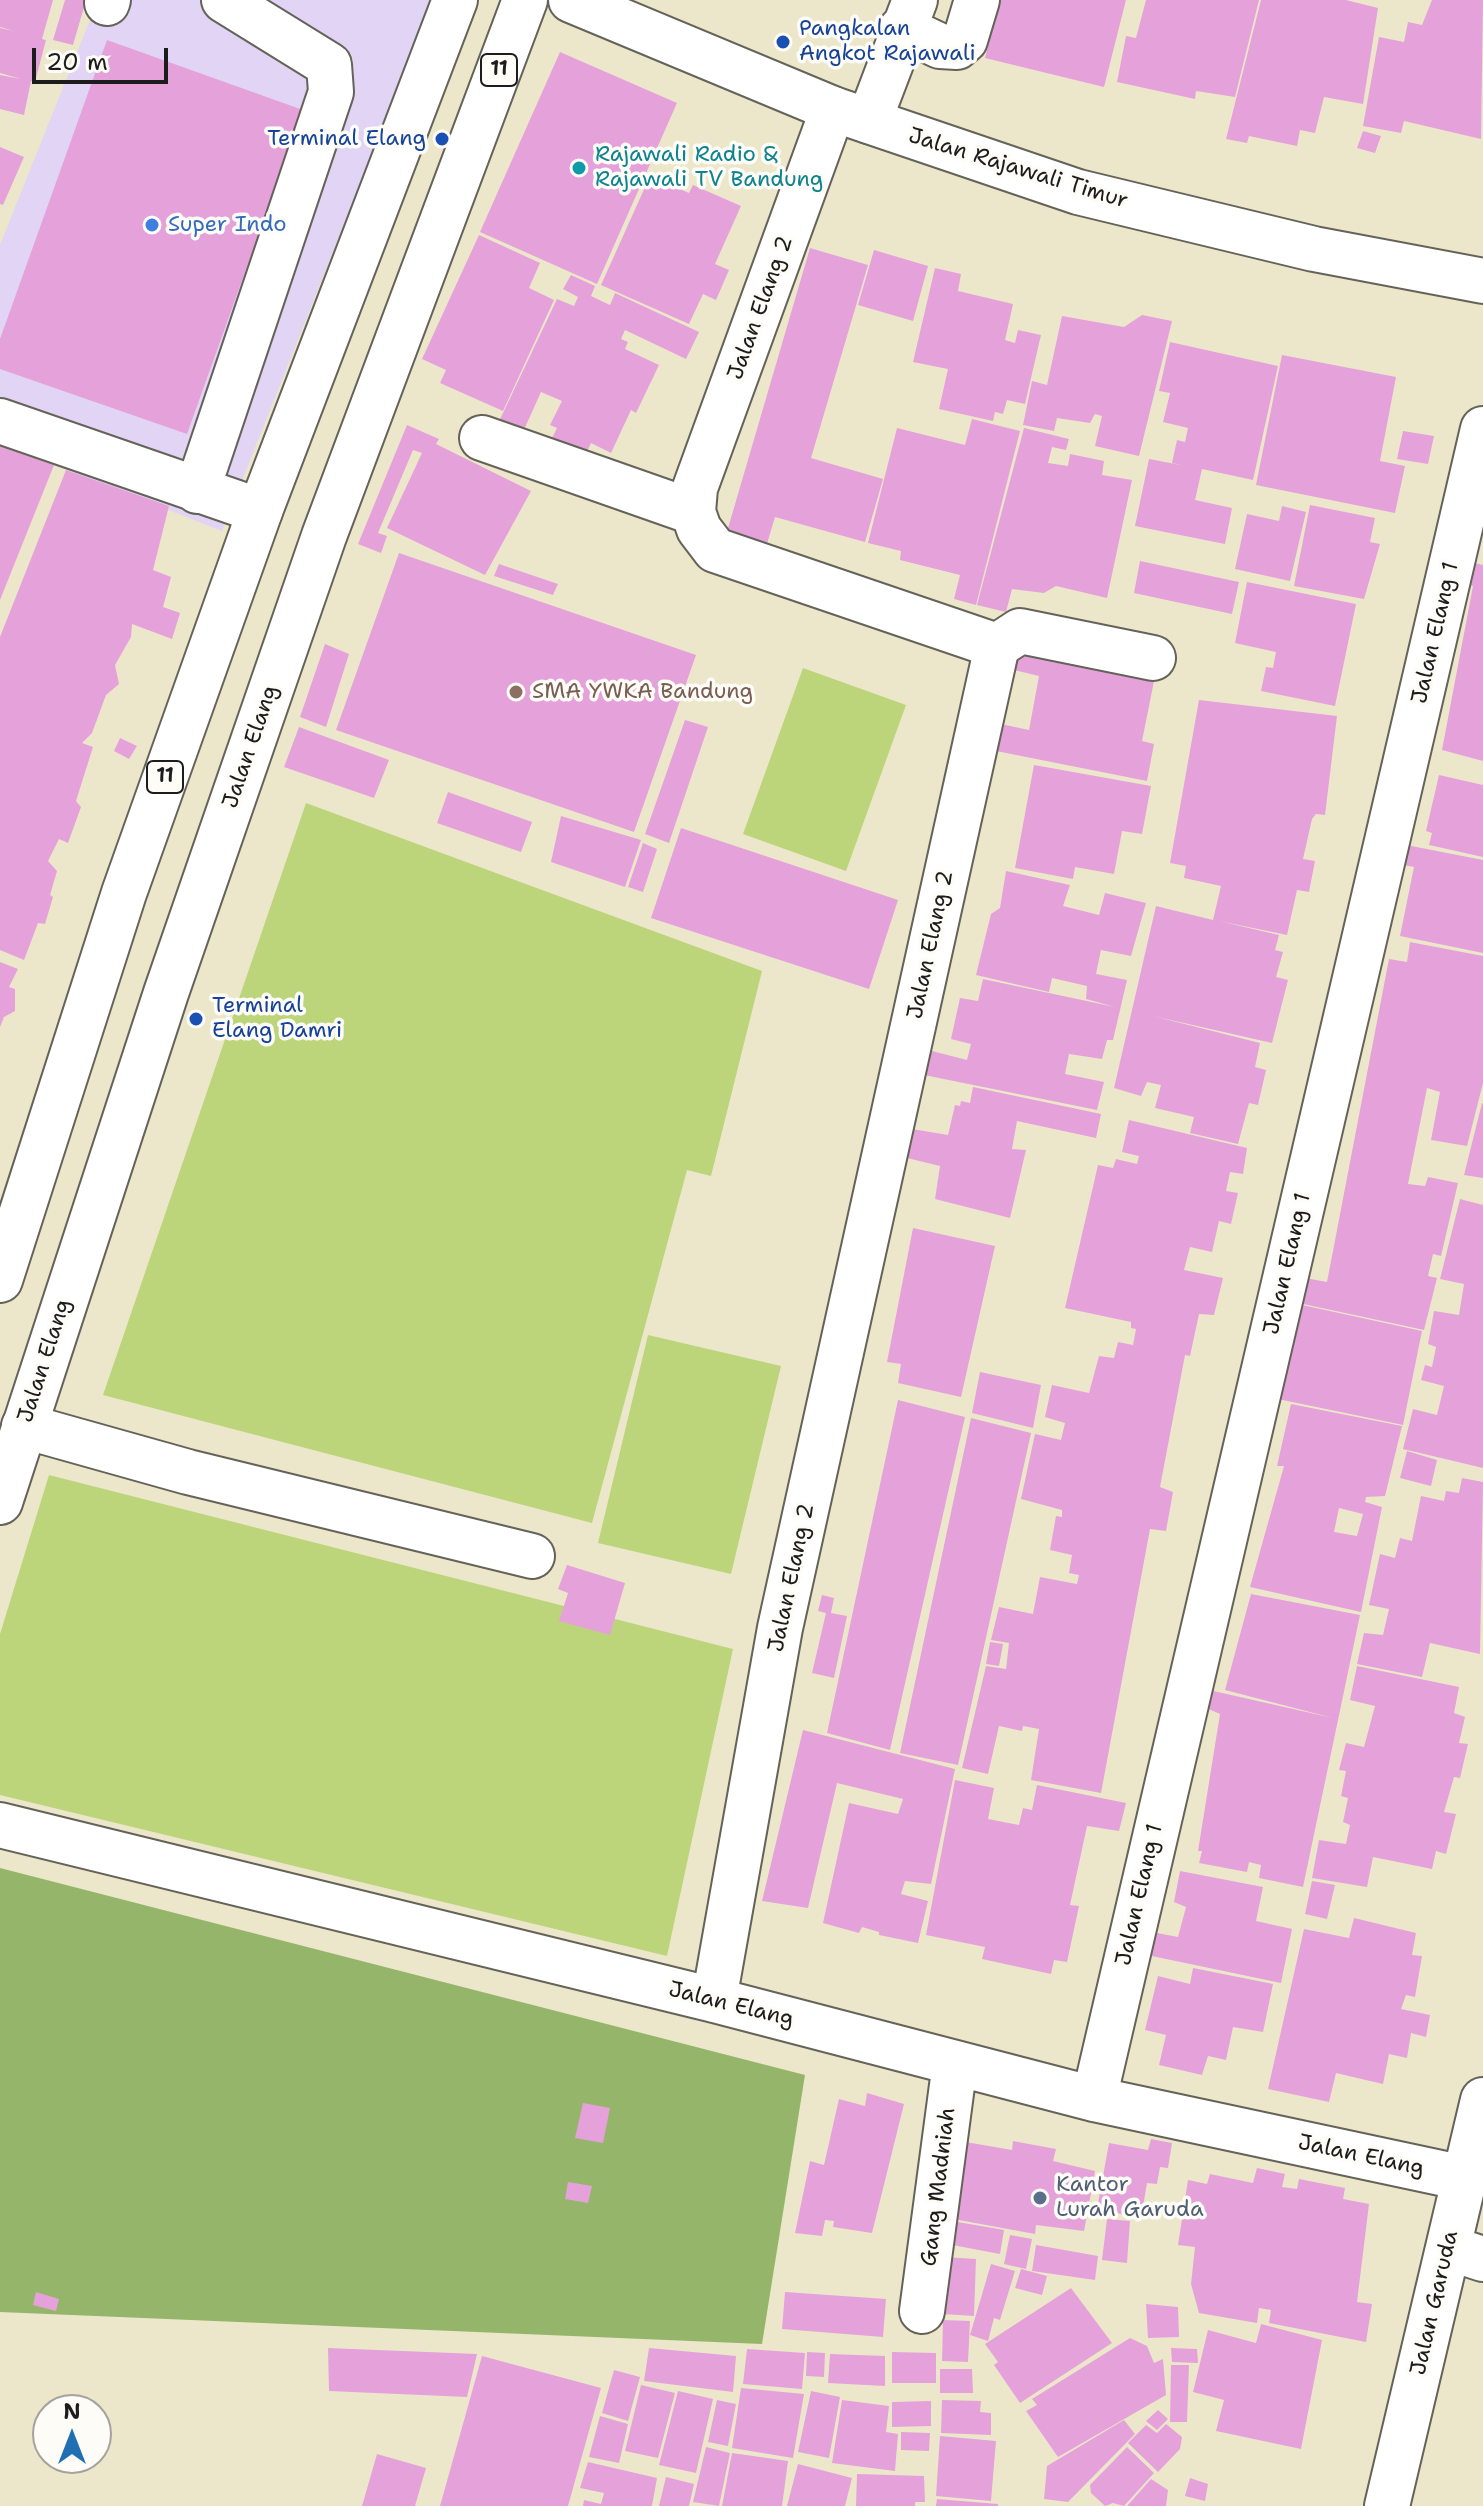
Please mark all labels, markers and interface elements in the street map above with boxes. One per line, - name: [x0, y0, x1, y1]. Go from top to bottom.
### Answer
- place label: Pangkalan Angkot Rajawali: [799, 16, 976, 68]
- scale bar: [36, 32, 172, 82]
- marker: Pangkalan Angkot Rajawali: [774, 33, 792, 51]
- text: 20 m: [46, 46, 108, 78]
- road number: 11: [481, 54, 517, 86]
- street label: Jalan Rajawali Timur: [905, 123, 1131, 215]
- place label: Terminal Elang: [267, 126, 426, 152]
- marker: Terminal Elang: [433, 130, 451, 148]
- place label: Rajawali Radio & Rajawali TV Bandung: [595, 142, 823, 194]
- marker: Rajawali Radio & Rajawali TV Bandung: [570, 159, 588, 177]
- place label: Super Indo: [168, 212, 287, 238]
- marker: Super Indo: [143, 216, 161, 234]
- street label: Jalan Elang 2: [723, 232, 799, 384]
- street label: Jalan Elang 1: [1407, 559, 1465, 707]
- place label: SMA YWKA Bandung: [532, 679, 753, 705]
- street label: Jalan Elang: [218, 682, 284, 812]
- marker: SMA YWKA Bandung: [507, 683, 525, 701]
- road number: 11: [147, 761, 183, 793]
- street label: Jalan Elang 2: [902, 868, 960, 1022]
- place label: Terminal Elang Damri: [212, 993, 342, 1044]
- marker: Terminal Elang Damri: [187, 1010, 205, 1028]
- street label: Jalan Elang 1: [1259, 1190, 1317, 1338]
- street label: Jalan Elang: [13, 1296, 77, 1426]
- street label: Jalan Elang 2: [763, 1501, 821, 1655]
- street label: Jalan Elang 1: [1111, 1821, 1169, 1969]
- street label: Jalan Elang: [666, 1977, 796, 2033]
- street label: Gang Madniah: [916, 2106, 962, 2268]
- street label: Jalan Elang: [1296, 2130, 1426, 2182]
- place label: Kantor Lurah Garuda: [1056, 2172, 1204, 2224]
- marker: Kantor Lurah Garuda: [1031, 2189, 1049, 2207]
- street label: Jalan Garuda: [1406, 2228, 1464, 2378]
- north arrow: [32, 2394, 112, 2474]
- text: N: [63, 2397, 81, 2426]

